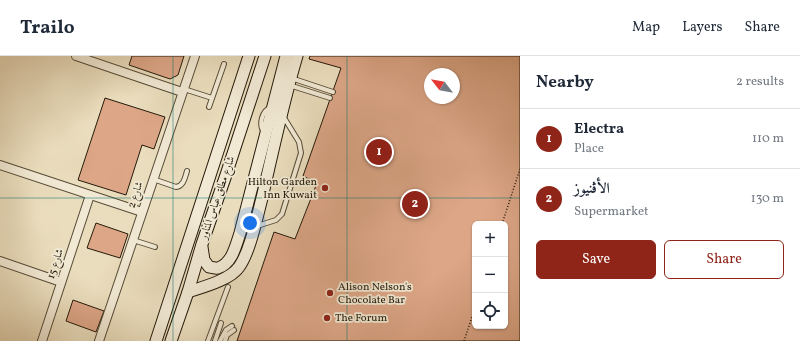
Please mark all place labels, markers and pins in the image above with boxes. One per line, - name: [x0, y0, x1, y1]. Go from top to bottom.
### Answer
- pin: 1: [366, 137, 392, 167]
- place label: Hilton Garden Inn Kuwait: [248, 175, 317, 203]
- marker: Hilton Garden Inn Kuwait: [320, 183, 330, 193]
- pin: 2: [402, 189, 428, 219]
- place label: Alison Nelson's Chocolate Bar: [338, 280, 412, 308]
- marker: Alison Nelson's Chocolate Bar: [325, 288, 335, 298]
- place label: The Forum: [335, 311, 387, 326]
- marker: The Forum: [322, 313, 332, 323]

